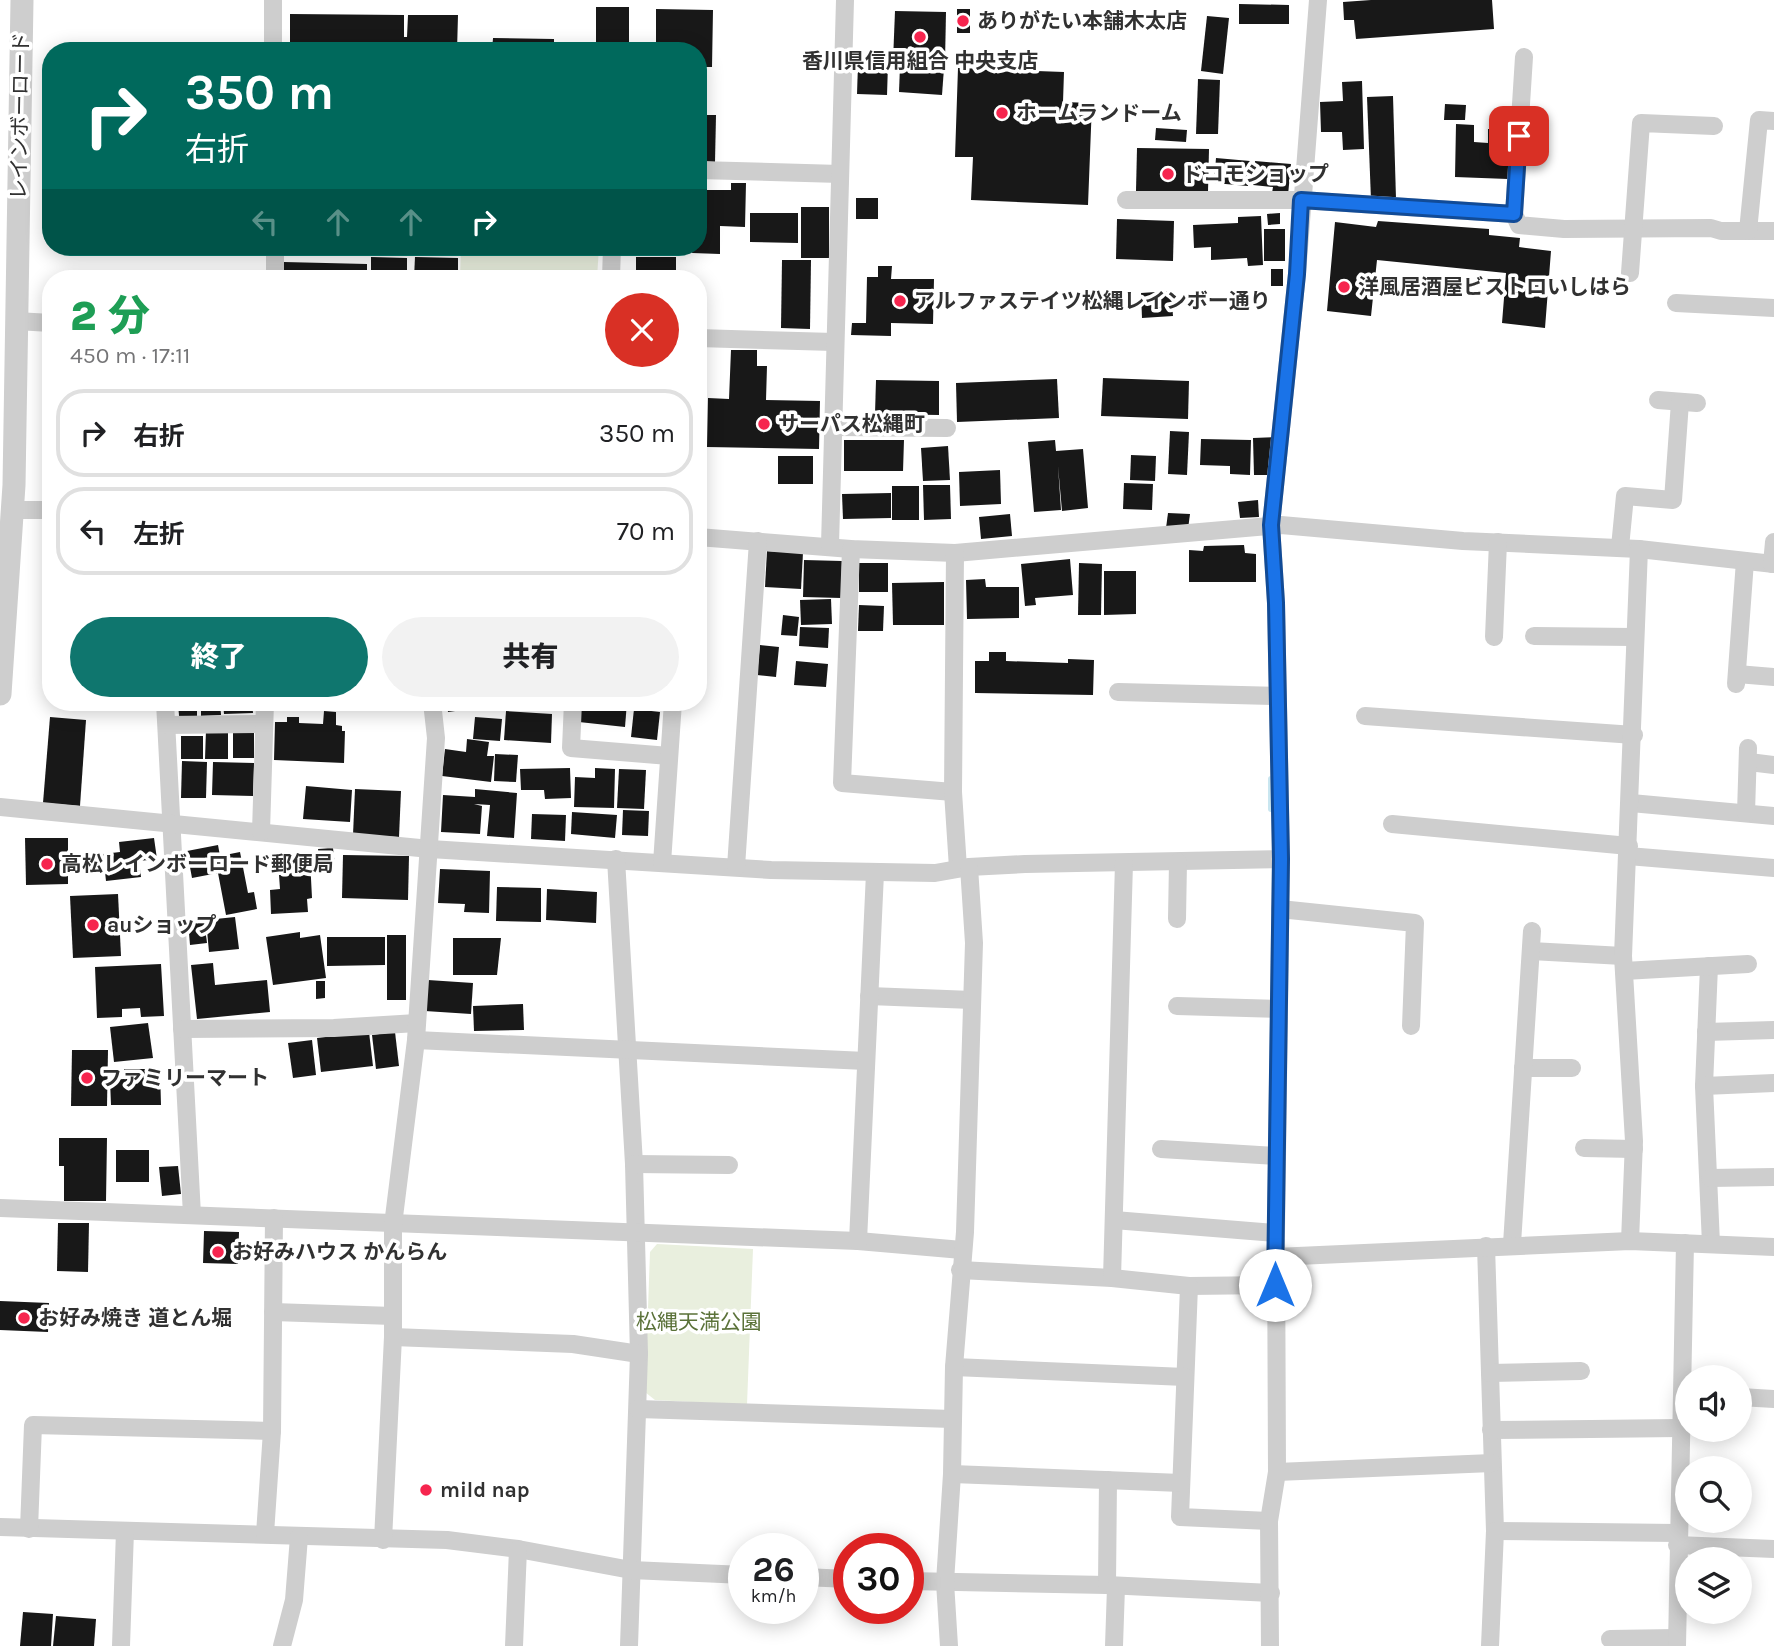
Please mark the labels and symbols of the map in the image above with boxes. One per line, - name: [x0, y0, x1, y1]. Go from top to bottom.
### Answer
- place label: ありがたい本舗木太店: [977, 9, 1187, 33]
- marker: ありがたい本舗木太店: [955, 13, 971, 29]
- marker: 香川県信用組合 中央支店: [912, 29, 928, 45]
- street label: レインボーロード: [7, 32, 33, 200]
- place label: 香川県信用組合 中央支店: [802, 49, 1038, 73]
- place label: ホームランドーム: [1016, 101, 1182, 125]
- marker: ホームランドーム: [994, 105, 1010, 121]
- pin: [1489, 106, 1549, 166]
- place label: ドコモショップ: [1182, 162, 1329, 186]
- marker: ドコモショップ: [1160, 166, 1176, 182]
- place label: 洋風居酒屋ビストロいしはら: [1358, 275, 1631, 299]
- marker: 洋風居酒屋ビストロいしはら: [1336, 279, 1352, 295]
- place label: アルファステイツ松縄レインボー通り: [914, 289, 1271, 313]
- marker: アルファステイツ松縄レインボー通り: [892, 293, 908, 309]
- place label: サーパス松縄町: [778, 412, 925, 436]
- marker: サーパス松縄町: [756, 416, 772, 432]
- place label: 高松レインボーロード郵便局: [61, 852, 334, 876]
- marker: 高松レインボーロード郵便局: [39, 856, 55, 872]
- place label: auショップ: [107, 913, 216, 937]
- marker: auショップ: [85, 917, 101, 933]
- place label: ファミリーマート: [101, 1066, 269, 1090]
- marker: ファミリーマート: [79, 1070, 95, 1086]
- place label: お好みハウス かんらん: [232, 1240, 447, 1264]
- marker: お好みハウス かんらん: [210, 1244, 226, 1260]
- position arrow: [1238, 1248, 1312, 1322]
- place label: お好み焼き 道とん堀: [38, 1306, 232, 1330]
- marker: お好み焼き 道とん堀: [16, 1310, 32, 1326]
- park label: 松縄天満公園: [636, 1310, 762, 1334]
- place label: mild nap: [440, 1478, 530, 1502]
- marker: mild nap: [418, 1482, 434, 1498]
- speed limit sign: 30: [833, 1533, 924, 1624]

